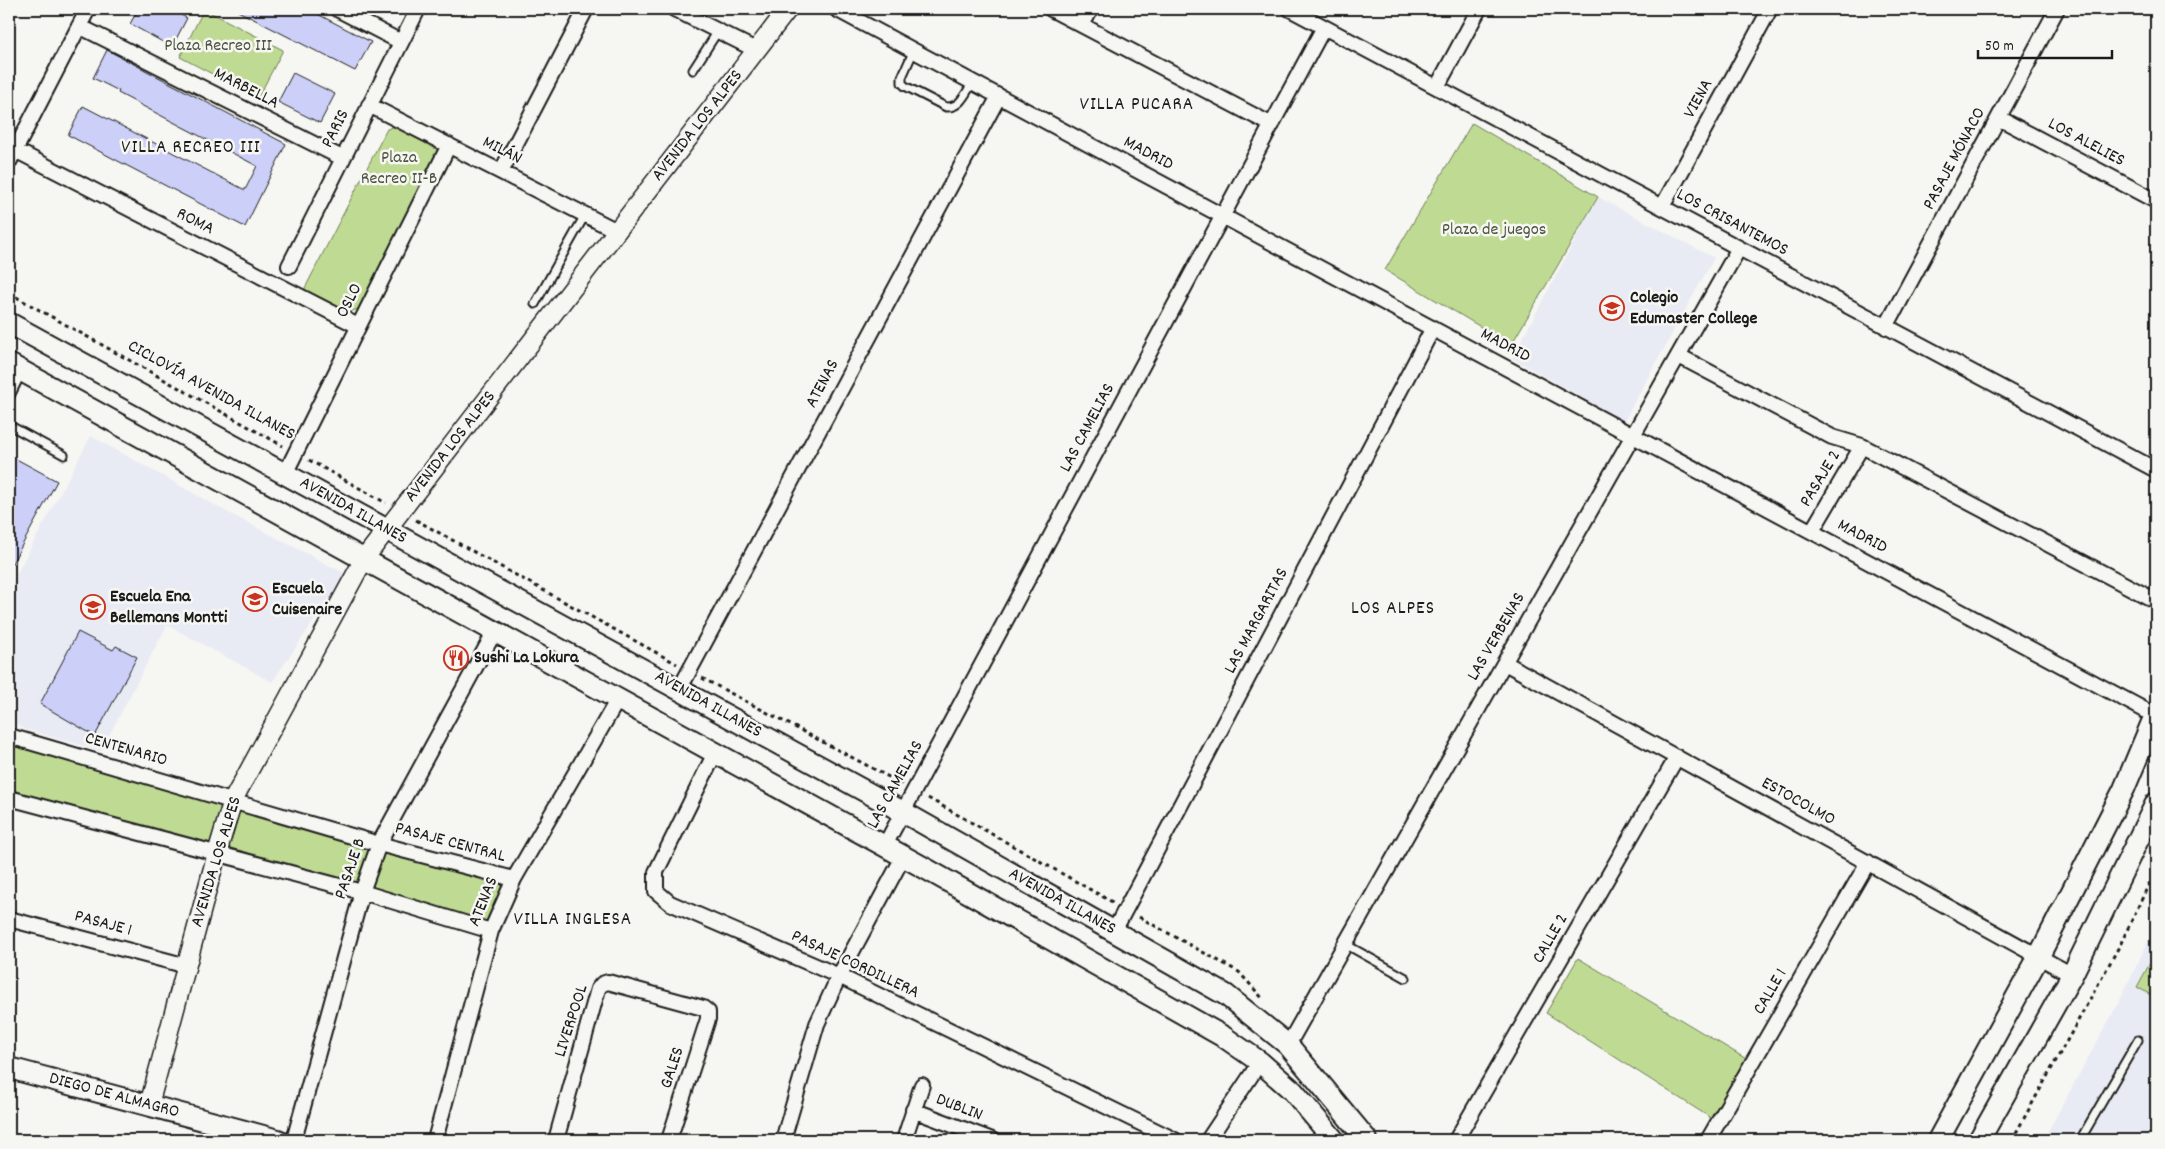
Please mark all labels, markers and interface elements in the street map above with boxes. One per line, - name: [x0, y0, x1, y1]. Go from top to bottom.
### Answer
- scale bar: [1978, 28, 2111, 60]
- park label: Plaza Recreo III: [164, 34, 272, 59]
- text: 50 m: [1985, 36, 2014, 58]
- street label: MARBELLA: [209, 62, 283, 116]
- street label: AVENIDA LOS ALPES: [646, 65, 750, 187]
- street label: VIENA: [1678, 75, 1720, 123]
- district label: VILLA PUCARA: [1080, 92, 1194, 119]
- street label: PASAJE MÓNACO: [1917, 103, 1993, 215]
- street label: PARIS: [316, 105, 356, 153]
- street label: LOS ALELIES: [2043, 112, 2129, 174]
- street label: MILÁN: [478, 130, 526, 172]
- street label: MADRID: [1119, 130, 1177, 178]
- district label: VILLA RECREO III: [121, 135, 261, 162]
- park label: Plaza Recreo II-B: [361, 146, 437, 192]
- street label: LOS CRISANTEMOS: [1671, 183, 1793, 263]
- street label: ROMA: [172, 202, 218, 242]
- park label: Plaza de juegos: [1442, 218, 1546, 243]
- street label: OSLO: [331, 279, 369, 323]
- place label: Colegio Edumaster College: [1630, 286, 1757, 332]
- school or university icon: Colegio Edumaster College: [1599, 295, 1625, 321]
- street label: MADRID: [1476, 322, 1534, 370]
- street label: CICLOVÍA AVENIDA ILLANES: [123, 334, 299, 448]
- street label: ATENAS: [800, 355, 846, 413]
- street label: LAS CAMELIAS: [1054, 379, 1122, 477]
- street label: AVENIDA LOS ALPES: [399, 386, 503, 508]
- street label: PASAJE 2: [1794, 446, 1848, 512]
- street label: AVENIDA ILLANES: [295, 471, 411, 551]
- street label: MADRID: [1833, 513, 1891, 561]
- street label: LAS MARGARITAS: [1219, 564, 1295, 678]
- place label: Escuela Cuisenaire: [272, 577, 342, 623]
- place label: Escuela Ena Bellemans Montti: [110, 585, 228, 631]
- school or university icon: Escuela Cuisenaire: [242, 586, 268, 612]
- street label: LAS VERBENAS: [1462, 588, 1532, 686]
- school or university icon: Escuela Ena Bellemans Montti: [80, 594, 106, 620]
- district label: LOS ALPES: [1351, 596, 1435, 623]
- restaurant icon: Sushi La Lokura: [443, 645, 469, 671]
- place label: Sushi La Lokura: [474, 646, 579, 671]
- street label: AVENIDA ILLANES: [650, 665, 766, 745]
- street label: CENTENARIO: [82, 726, 170, 774]
- street label: LAS CAMELIAS: [861, 736, 931, 834]
- street label: ESTOCOLMO: [1756, 771, 1840, 833]
- street label: AVENIDA LOS ALPES: [185, 793, 249, 930]
- street label: PASAJE CENTRAL: [392, 816, 509, 870]
- street label: PASAJE B: [329, 835, 373, 903]
- street label: AVENIDA ILLANES: [1004, 862, 1120, 942]
- street label: ATENAS: [463, 873, 505, 931]
- street label: PASAJE 1: [71, 904, 135, 944]
- district label: VILLA INGLESA: [514, 907, 632, 934]
- street label: CALLE 2: [1527, 910, 1575, 968]
- street label: PASAJE CORDILLERA: [787, 924, 923, 1006]
- street label: CALLE 1: [1748, 964, 1794, 1020]
- street label: LIVERPOOL: [549, 981, 596, 1060]
- street label: GALES: [655, 1044, 691, 1092]
- street label: DIEGO DE ALMAGRO: [46, 1067, 182, 1125]
- street label: DUBLIN: [932, 1088, 986, 1128]

